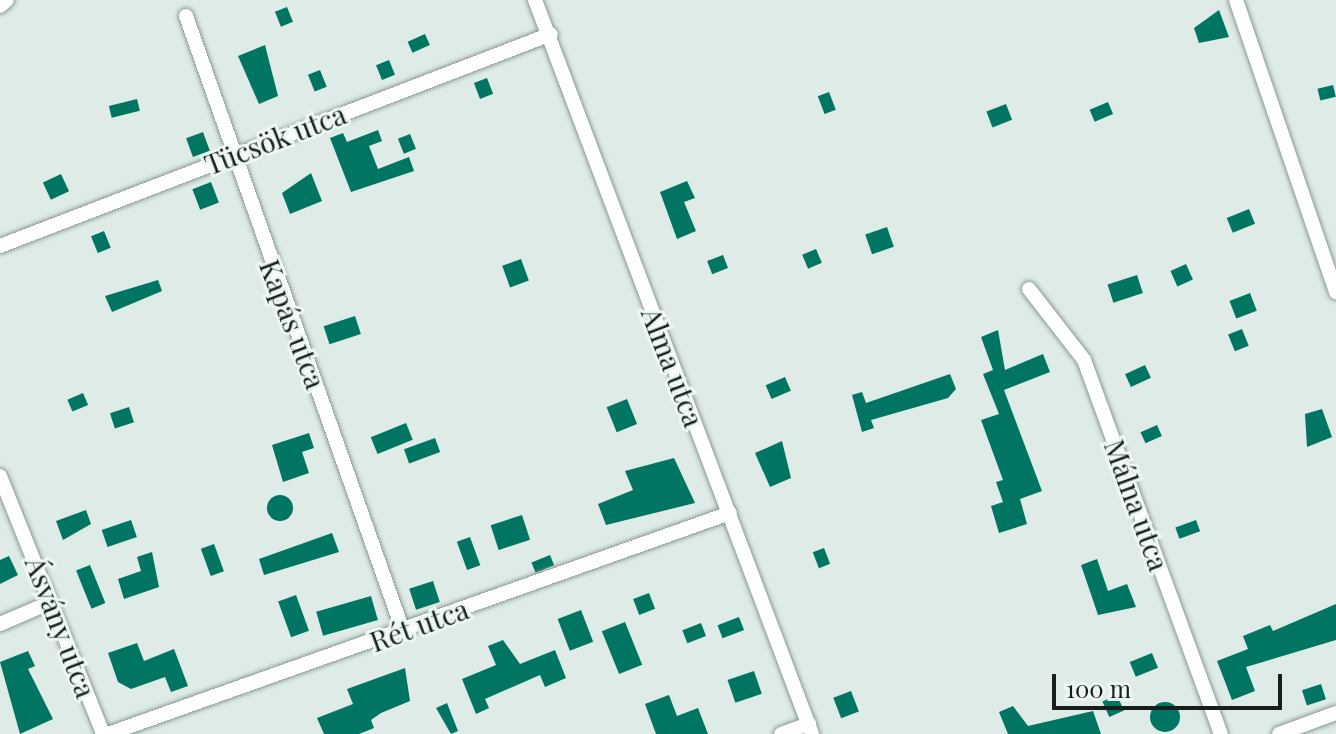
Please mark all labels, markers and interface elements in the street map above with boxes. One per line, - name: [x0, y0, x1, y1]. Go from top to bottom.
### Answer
- street label: Tücsök utca: [199, 97, 351, 181]
- street label: Kapás utca: [253, 255, 333, 393]
- street label: Alma utca: [635, 303, 711, 431]
- street label: Málna utca: [1098, 435, 1176, 575]
- street label: Ásvány utca: [19, 551, 103, 703]
- street label: Rét utca: [365, 592, 473, 658]
- scale bar: [1056, 658, 1286, 708]
- text: 100 m: [1066, 672, 1131, 704]

